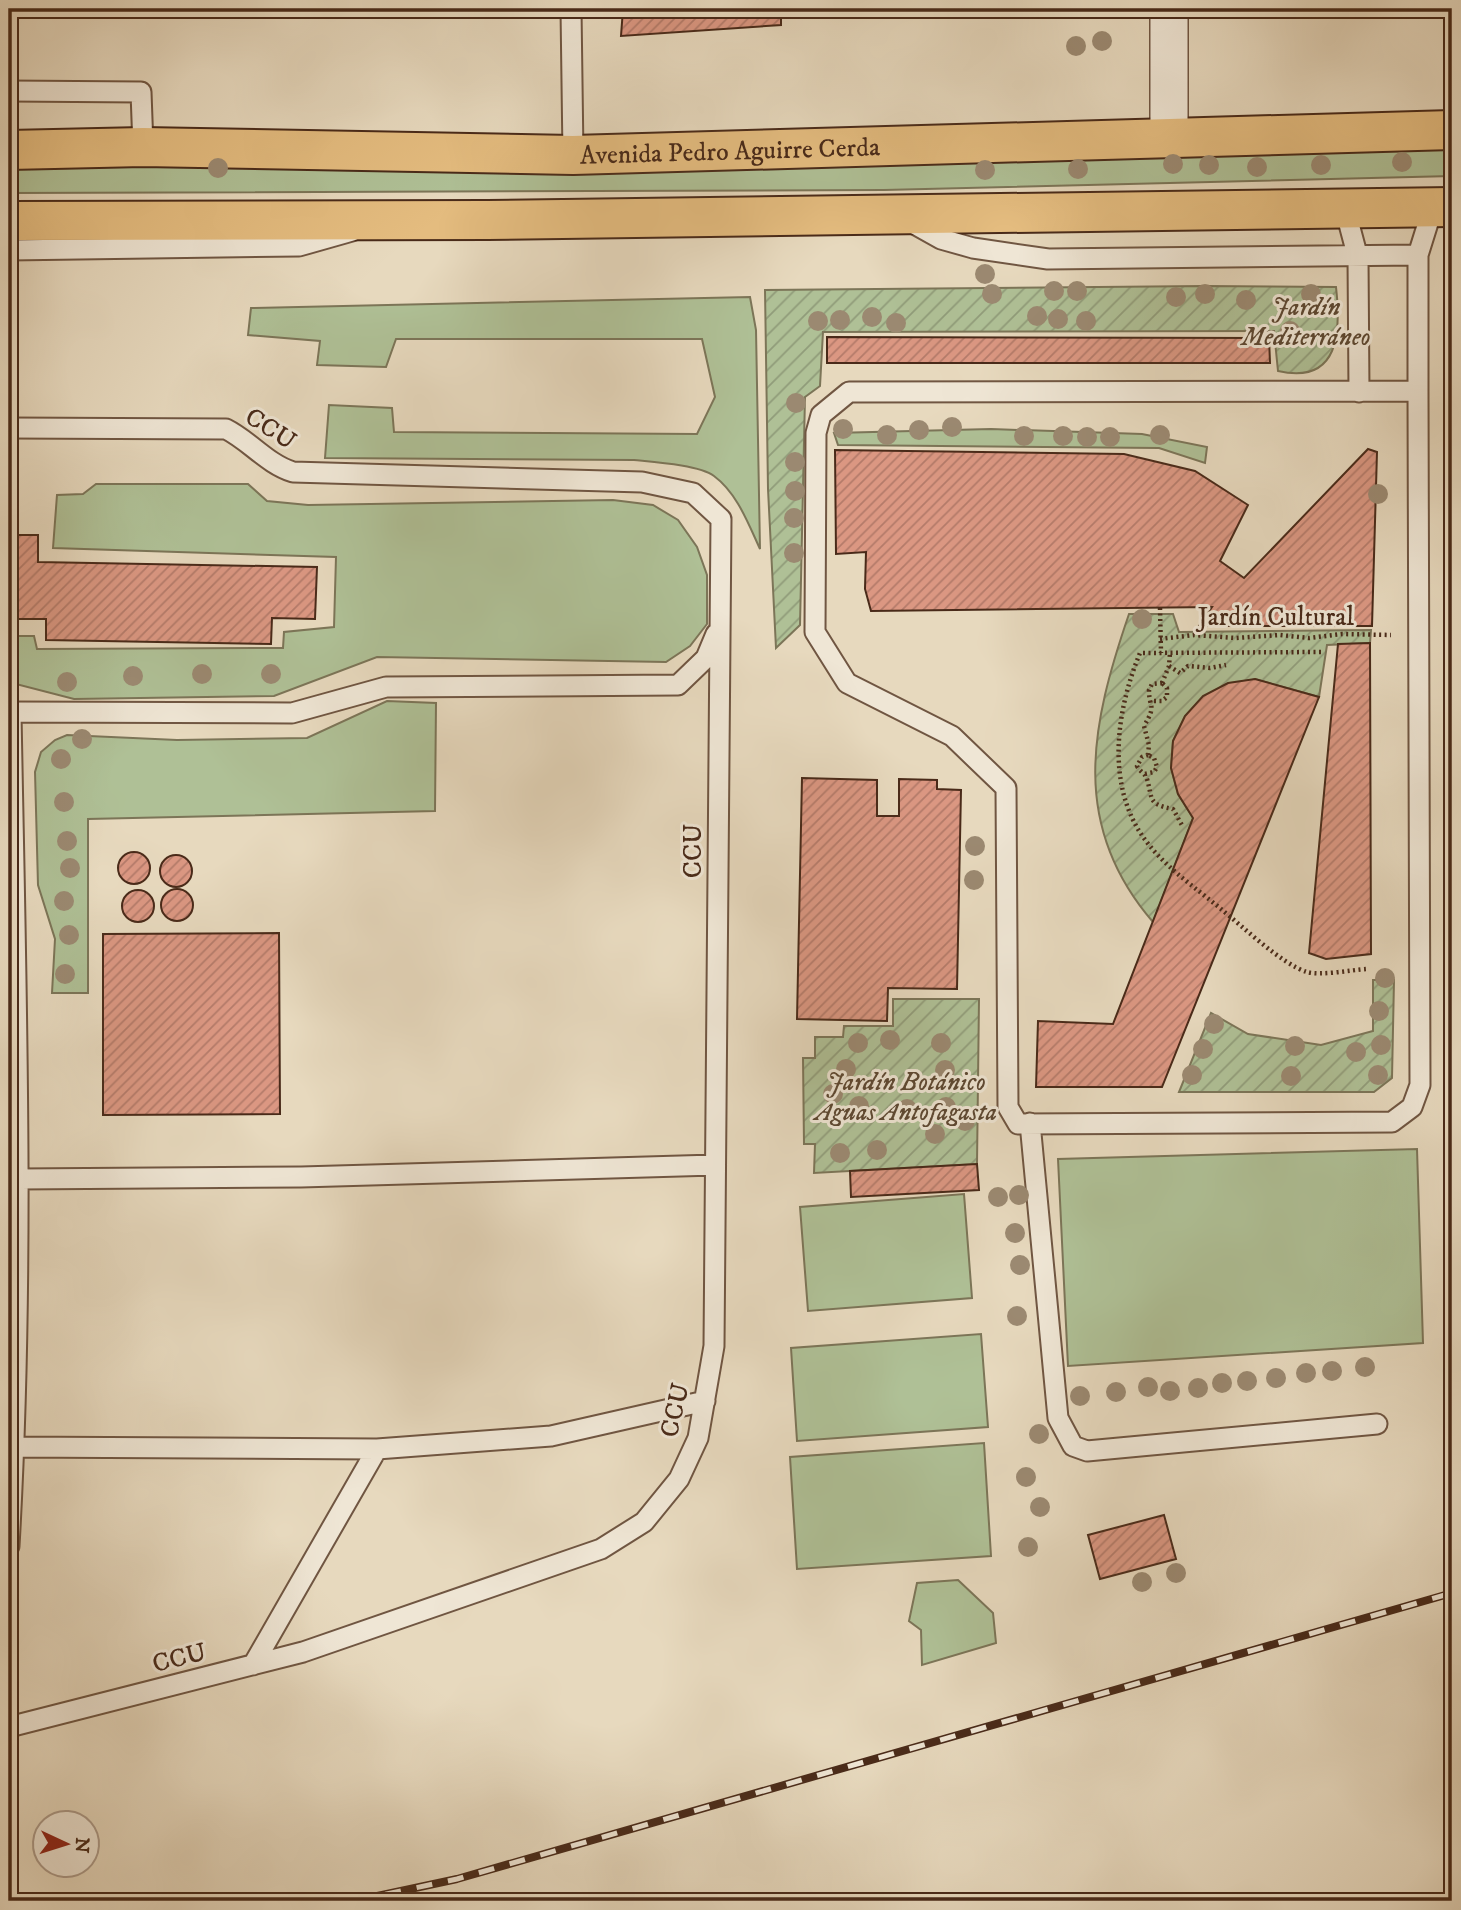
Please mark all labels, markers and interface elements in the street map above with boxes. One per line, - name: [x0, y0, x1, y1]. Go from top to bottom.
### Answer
- street label: Avenida Pedro Aguirre Cerda: [579, 131, 881, 173]
- park label: Jardín Mediterráneo: [1240, 291, 1370, 354]
- street label: CCU: [238, 401, 302, 458]
- street label: Jardín Cultural: [1196, 601, 1354, 634]
- street label: CCU: [677, 824, 710, 878]
- park label: Jardín Botánico Aguas Antofagasta: [812, 1066, 997, 1129]
- street label: CCU: [653, 1380, 698, 1441]
- street label: CCU: [149, 1636, 210, 1681]
- north arrow: [32, 1808, 102, 1878]
- text: N: [69, 1836, 93, 1854]

